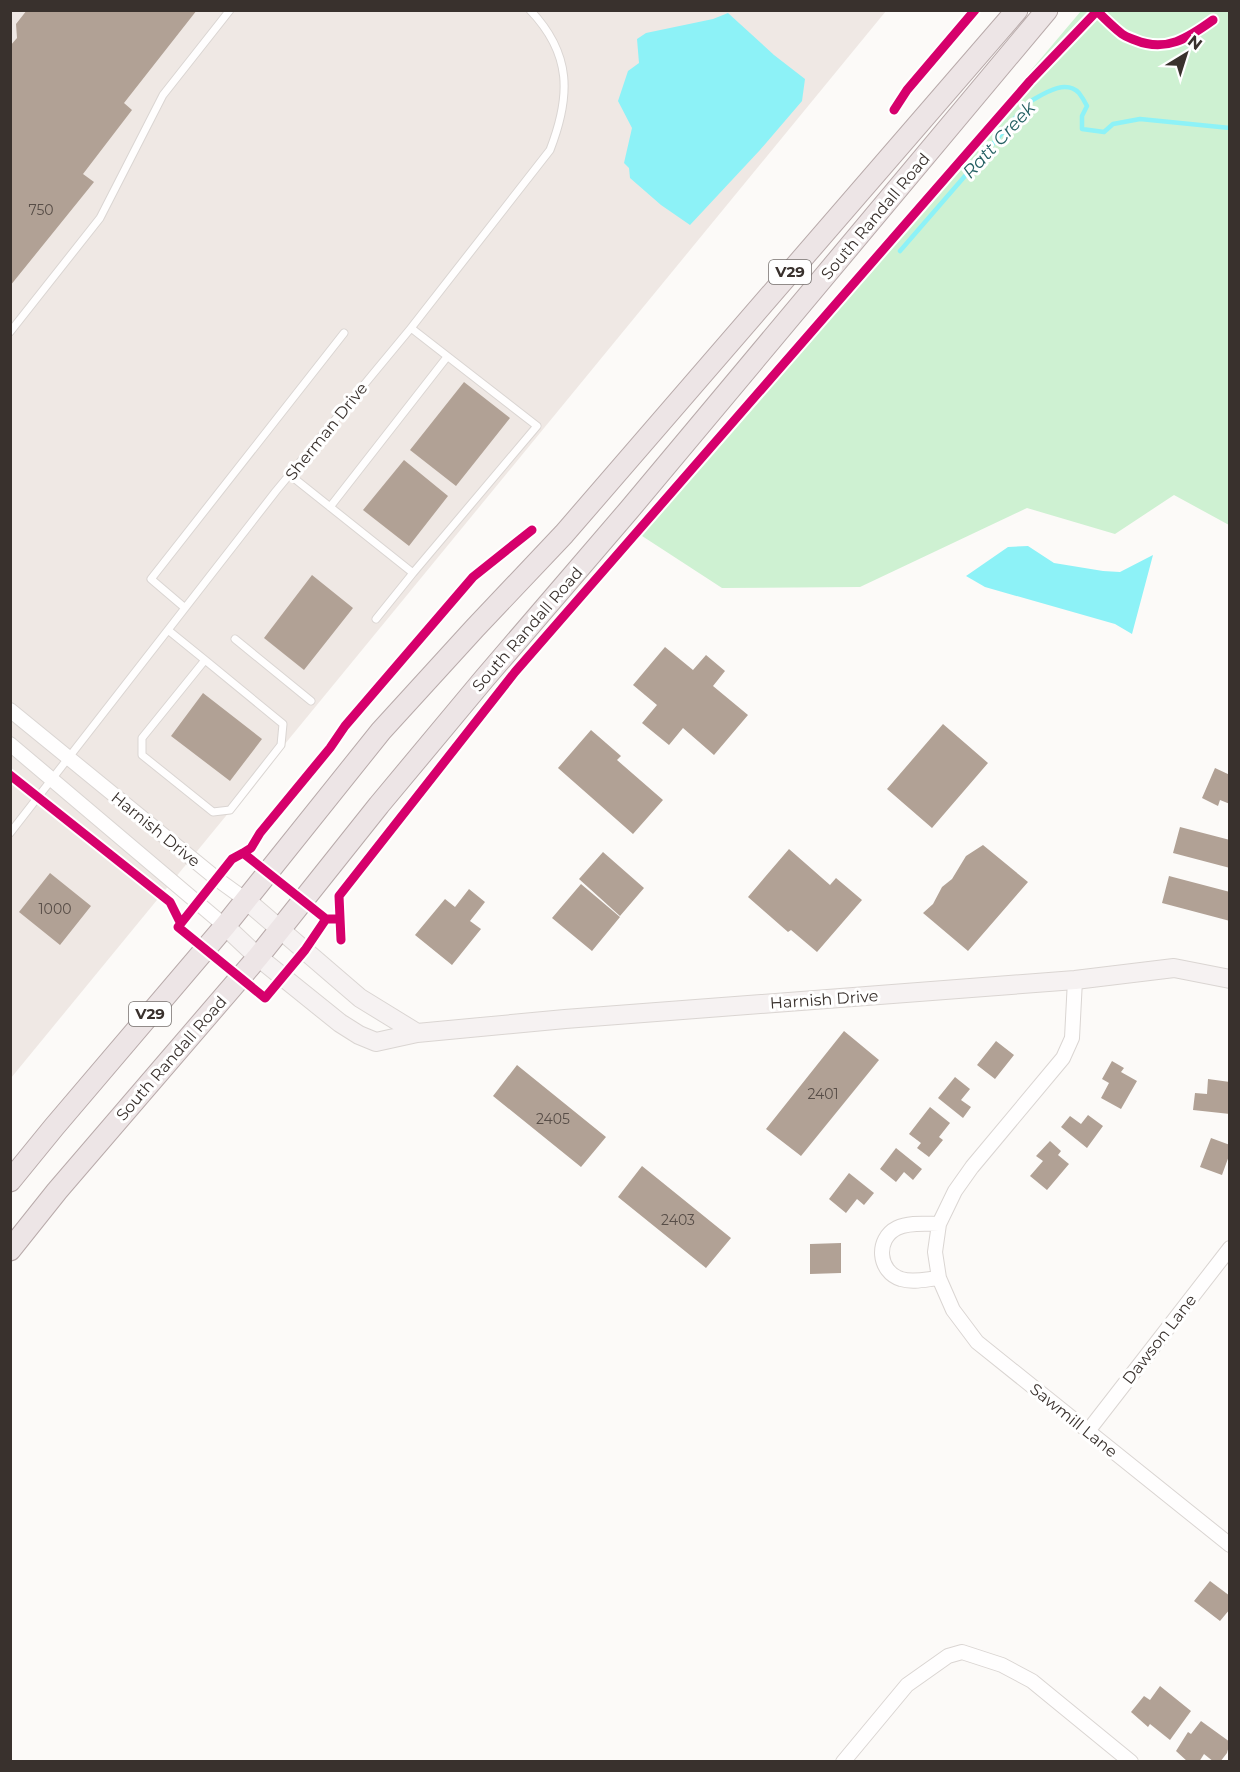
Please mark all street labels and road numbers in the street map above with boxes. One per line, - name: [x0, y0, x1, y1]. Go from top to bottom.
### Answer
- street label: South Randall Road: [817, 149, 934, 283]
- road number: V29: [769, 260, 811, 284]
- street label: Sherman Drive: [281, 379, 372, 484]
- street label: South Randall Road: [468, 563, 587, 695]
- street label: Harnish Drive: [108, 788, 204, 871]
- street label: Harnish Drive: [769, 986, 879, 1013]
- street label: South Randall Road: [112, 992, 231, 1124]
- road number: V29: [129, 1002, 171, 1026]
- street label: Dawson Lane: [1118, 1291, 1200, 1388]
- street label: Sawmill Lane: [1026, 1379, 1121, 1461]

